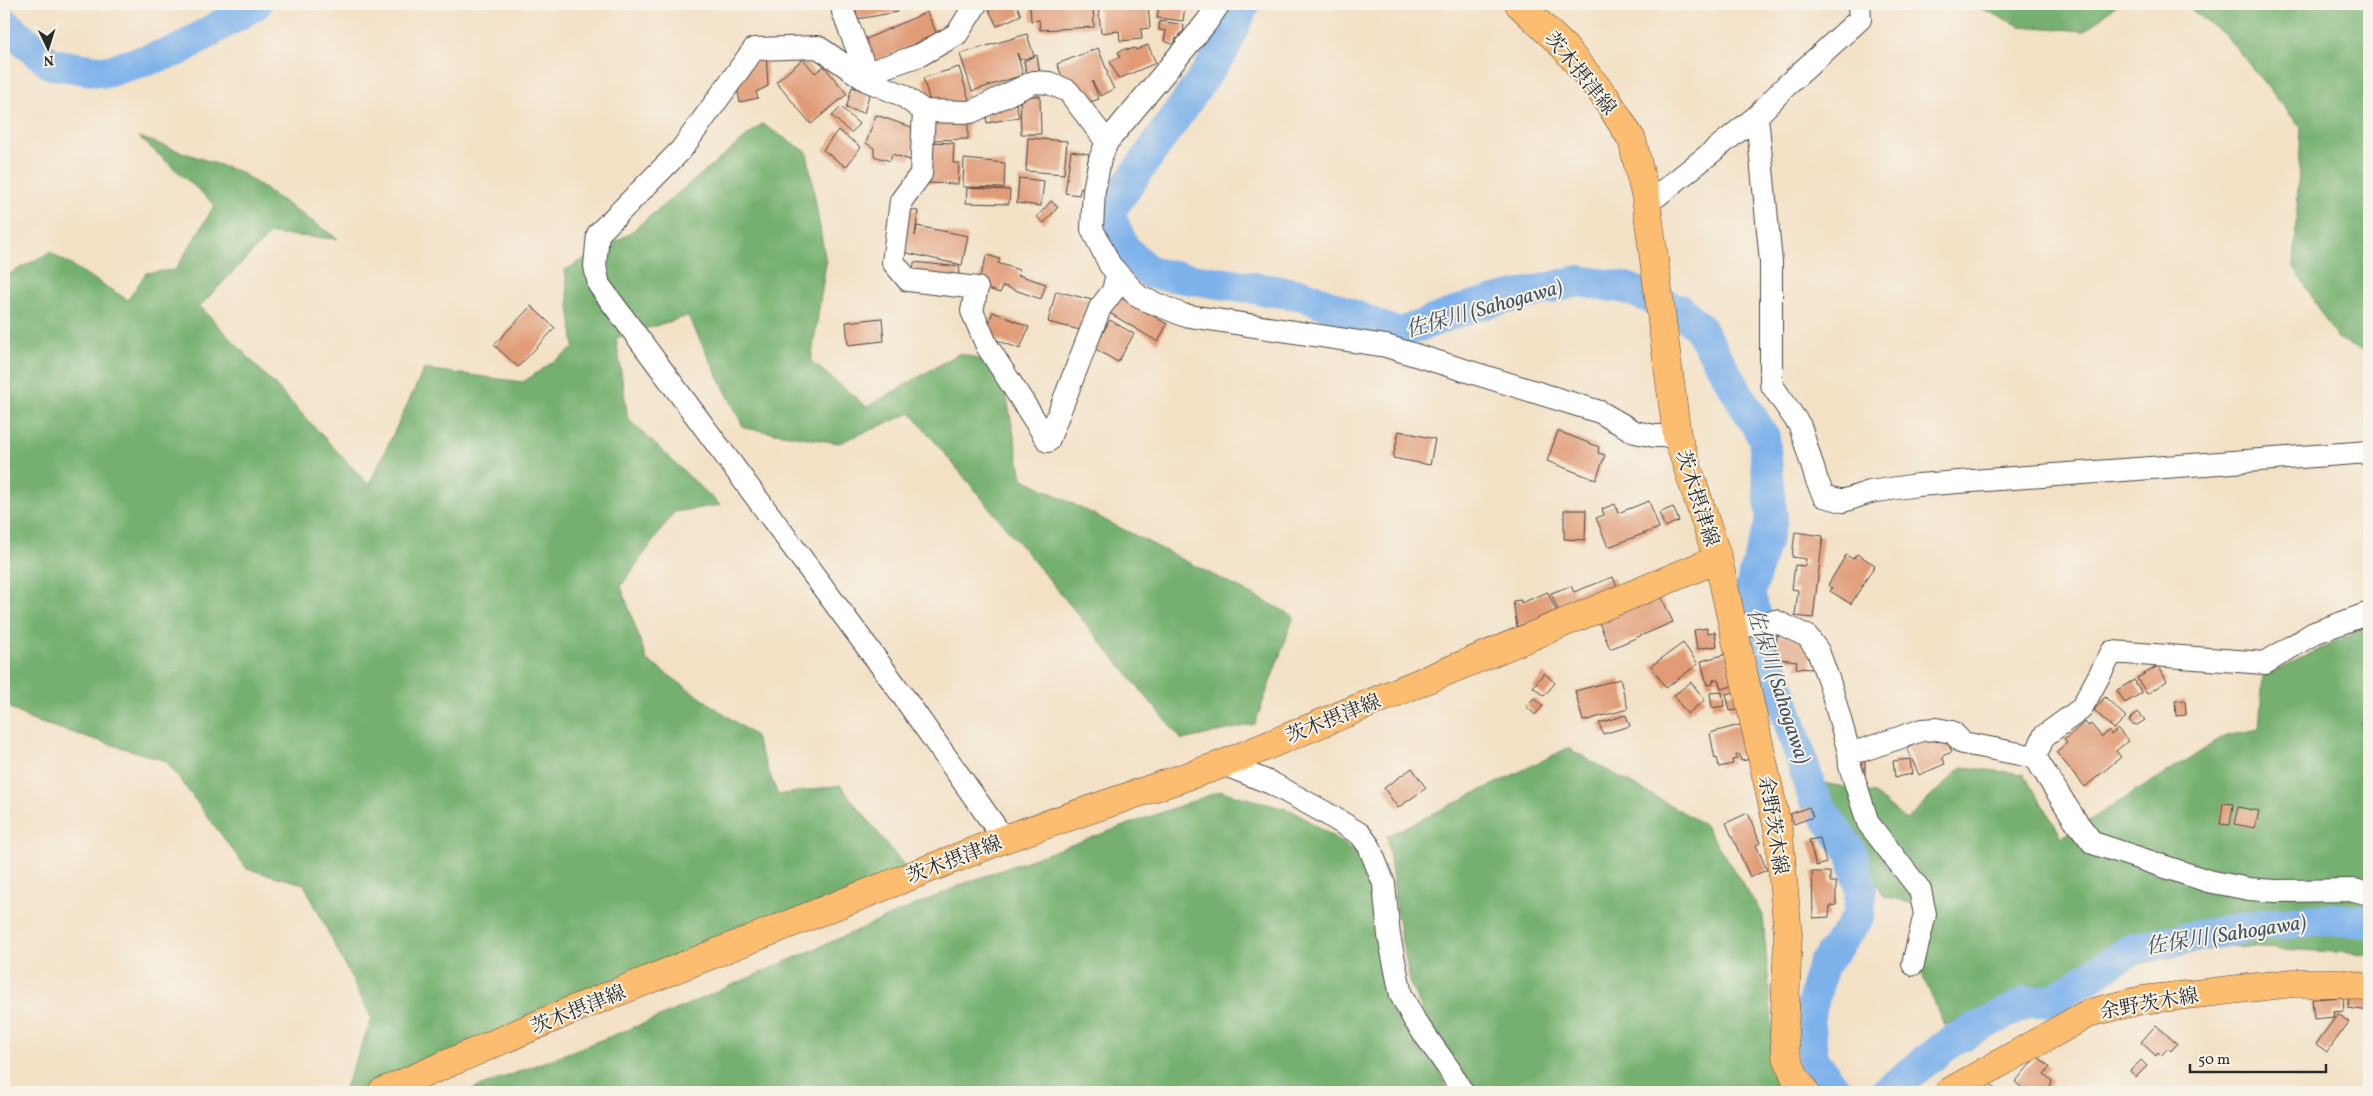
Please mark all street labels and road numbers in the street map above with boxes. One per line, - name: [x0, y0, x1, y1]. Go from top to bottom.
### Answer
- street label: 茨木摂津線: [1537, 27, 1622, 122]
- street label: 茨木摂津線: [1667, 447, 1725, 550]
- street label: 茨木摂津線: [1282, 688, 1385, 752]
- street label: 余野茨木線: [1750, 774, 1794, 877]
- street label: 茨木摂津線: [903, 830, 1006, 892]
- street label: 茨木摂津線: [527, 979, 630, 1043]
- street label: 余野茨木線: [2098, 982, 2201, 1027]

